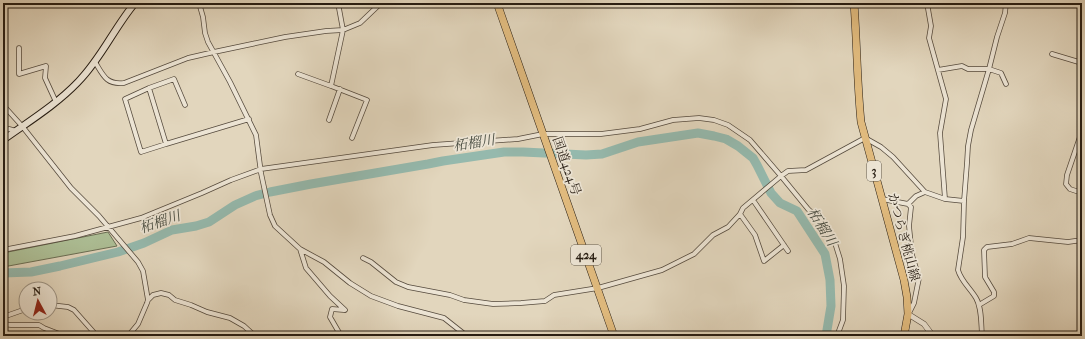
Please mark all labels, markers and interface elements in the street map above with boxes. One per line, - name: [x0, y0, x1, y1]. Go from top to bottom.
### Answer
- water label: 柘榴川: [452, 131, 498, 155]
- street label: 国道424号: [550, 135, 584, 197]
- road number: 3: [867, 161, 881, 181]
- street label: かつらぎ桃山線: [885, 191, 923, 283]
- water label: 柘榴川: [804, 205, 841, 251]
- water label: 柘榴川: [137, 206, 185, 237]
- road number: 424: [571, 245, 601, 265]
- north arrow: [18, 281, 58, 321]
- text: N: [32, 285, 42, 299]

